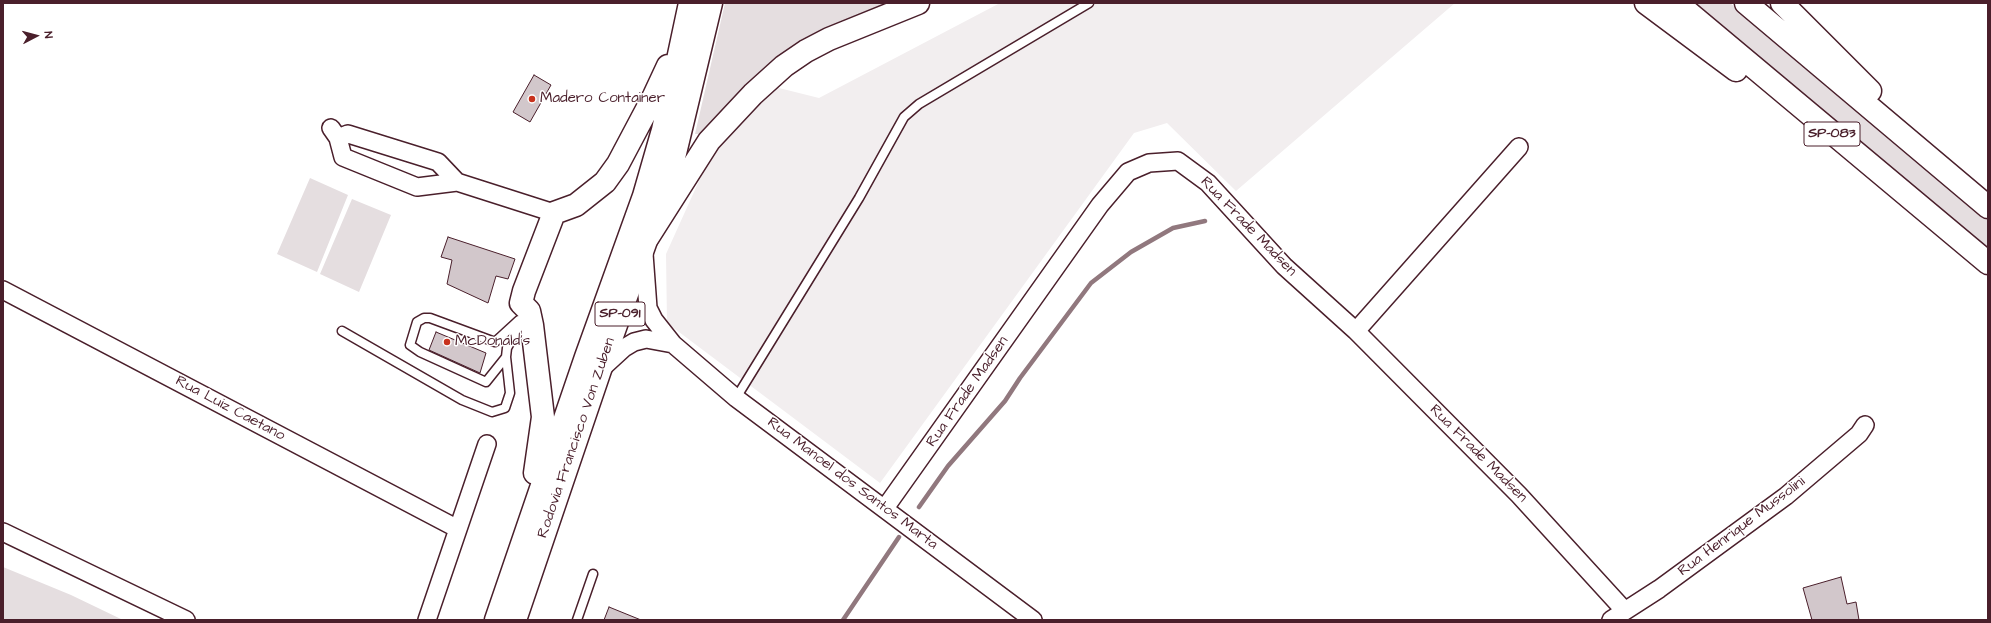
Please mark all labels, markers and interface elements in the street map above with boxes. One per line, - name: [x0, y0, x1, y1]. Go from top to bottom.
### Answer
- north arrow: [16, 16, 56, 56]
- text: N: [41, 30, 56, 39]
- place label: Madero Container: [540, 90, 665, 108]
- marker: Madero Container: [527, 94, 537, 104]
- road number: SP-083: [1804, 122, 1860, 146]
- street label: Rua Frade Madsen: [1196, 174, 1300, 280]
- road number: SP-091: [595, 302, 645, 326]
- place label: McDonald's: [455, 333, 530, 351]
- street label: Rua Frade Madsen: [923, 333, 1013, 451]
- street label: Rodovia Francisco Von Zuben: [534, 335, 620, 541]
- marker: McDonald's: [442, 337, 452, 347]
- street label: Rua Luiz Caetano: [172, 372, 288, 446]
- street label: Rua Frade Madsen: [1425, 401, 1531, 507]
- street label: Rua Manoel dos Santos Marta: [763, 414, 941, 554]
- street label: Rua Henrique Mussolini: [1675, 473, 1809, 581]

